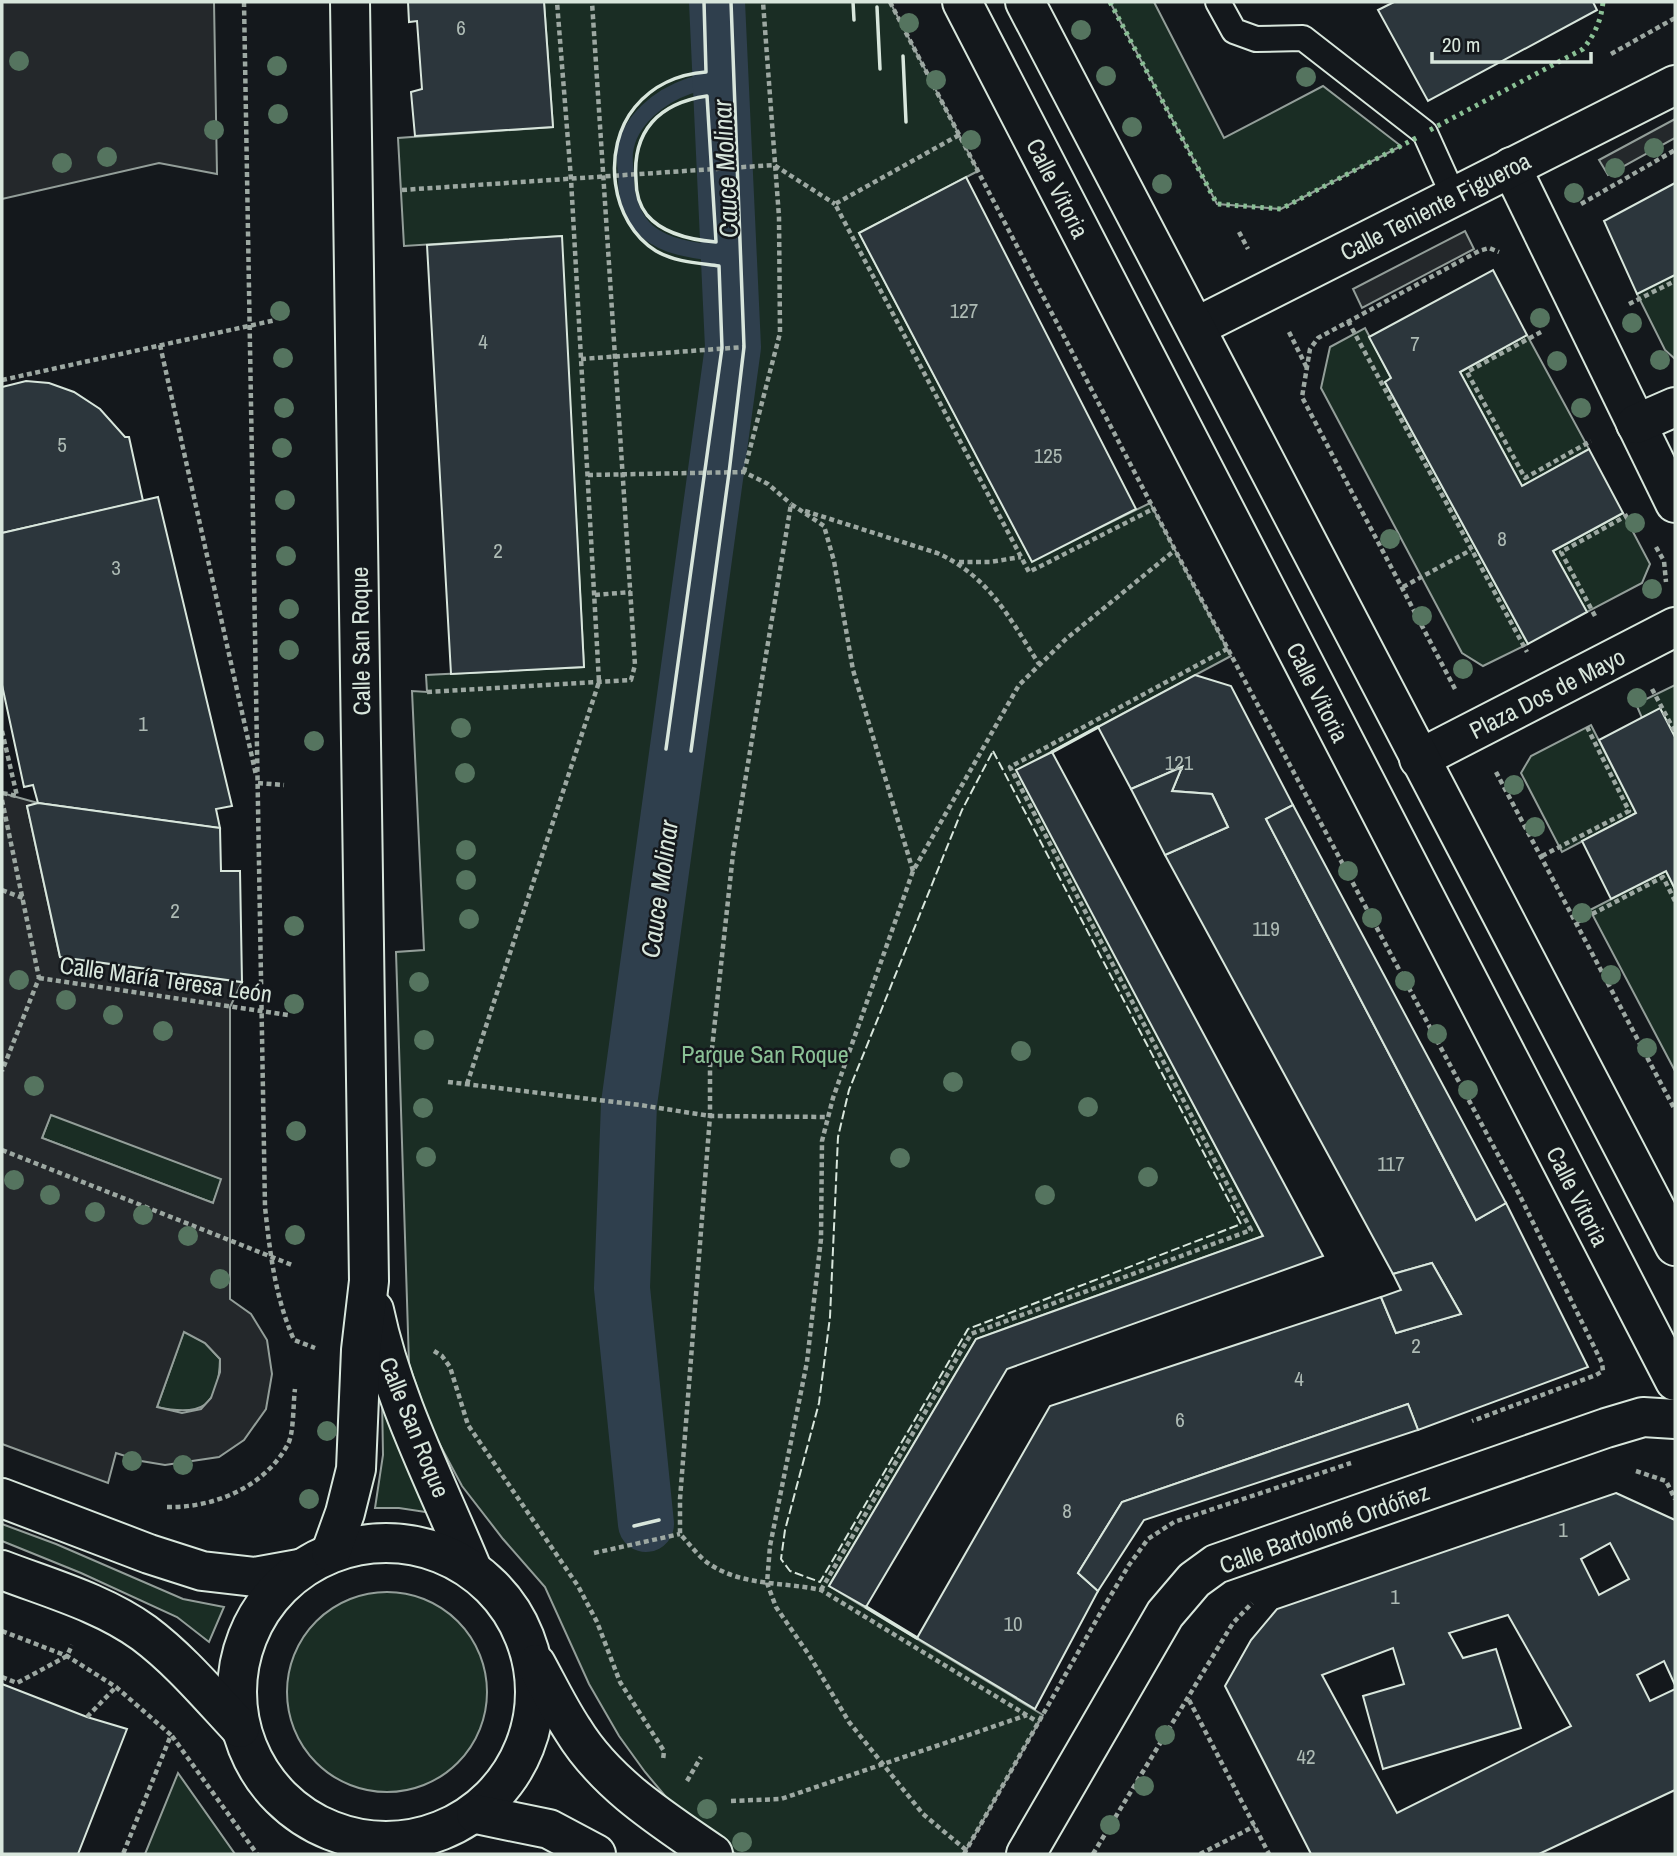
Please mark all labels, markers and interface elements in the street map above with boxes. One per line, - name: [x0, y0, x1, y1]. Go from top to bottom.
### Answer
- house number: 6: [456, 13, 466, 42]
- scale bar: [1432, 21, 1591, 65]
- text: 20 m: [1442, 30, 1480, 59]
- water label: Cauce Molinar: [704, 98, 746, 239]
- street label: Calle Vitoria: [1019, 133, 1097, 243]
- street label: Calle Teniente Figueroa: [1334, 144, 1536, 268]
- house number: 127: [950, 296, 978, 325]
- house number: 4: [478, 327, 488, 356]
- house number: 7: [1410, 329, 1420, 358]
- house number: 5: [57, 430, 67, 459]
- house number: 125: [1034, 441, 1062, 470]
- house number: 8: [1497, 524, 1507, 553]
- house number: 2: [493, 536, 503, 565]
- house number: 3: [111, 553, 121, 582]
- street label: Calle San Roque: [343, 566, 377, 716]
- street label: Calle Vitoria: [1279, 637, 1357, 747]
- street label: Plaza Dos de Mayo: [1464, 640, 1630, 746]
- house number: 1: [138, 709, 148, 738]
- house number: 121: [1165, 748, 1194, 777]
- water label: Cauce Molinar: [632, 817, 686, 960]
- house number: 2: [170, 896, 180, 925]
- house number: 119: [1252, 914, 1280, 943]
- street label: Calle María Teresa León: [58, 948, 274, 1010]
- park label: Parque San Roque: [681, 1038, 849, 1070]
- street label: Calle Vitoria: [1539, 1141, 1617, 1251]
- house number: 117: [1377, 1149, 1405, 1178]
- house number: 2: [1411, 1331, 1421, 1360]
- street label: Calle San Roque: [372, 1352, 458, 1502]
- house number: 4: [1294, 1364, 1304, 1393]
- house number: 6: [1175, 1405, 1185, 1434]
- street label: Calle Bartolomé Ordóñez: [1215, 1475, 1433, 1581]
- house number: 8: [1062, 1496, 1072, 1525]
- house number: 1: [1558, 1515, 1568, 1544]
- house number: 1: [1390, 1582, 1400, 1611]
- house number: 10: [1003, 1609, 1023, 1638]
- house number: 42: [1296, 1742, 1316, 1771]

